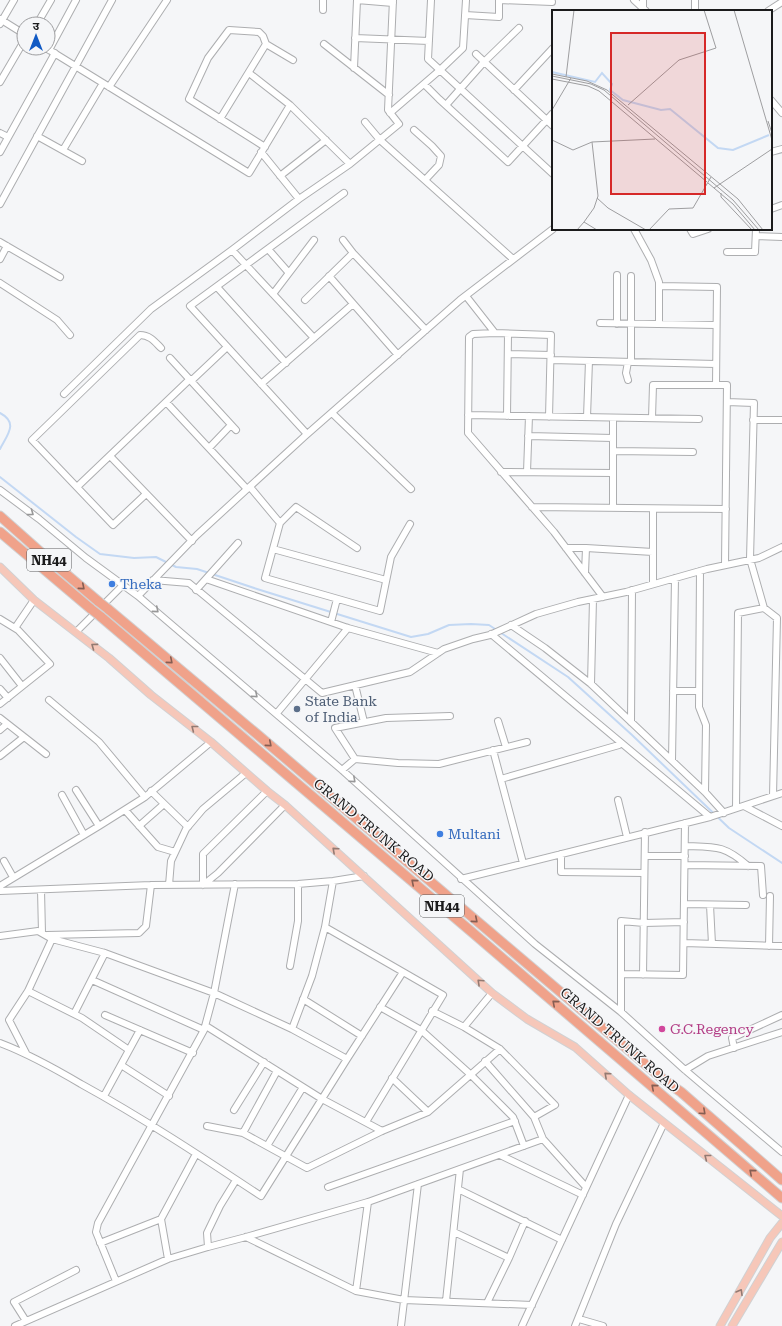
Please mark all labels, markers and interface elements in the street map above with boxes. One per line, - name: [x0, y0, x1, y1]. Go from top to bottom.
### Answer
- inset map: [552, 10, 772, 230]
- north arrow: [16, 16, 56, 56]
- text: उ: [33, 20, 40, 33]
- one-way arrow: [27, 508, 34, 515]
- road number: NH44: [27, 549, 71, 571]
- place label: Theka: [120, 576, 162, 592]
- marker: Theka: [107, 579, 117, 589]
- one-way arrow: [77, 583, 85, 590]
- one-way arrow: [151, 606, 158, 613]
- one-way arrow: [91, 644, 98, 651]
- one-way arrow: [165, 656, 172, 663]
- one-way arrow: [250, 690, 257, 697]
- place label: State Bank of India: [305, 693, 377, 725]
- marker: State Bank of India: [292, 704, 302, 714]
- one-way arrow: [192, 726, 199, 733]
- one-way arrow: [265, 740, 272, 747]
- street label: GRAND TRUNK ROAD: [311, 775, 438, 885]
- one-way arrow: [348, 775, 356, 782]
- place label: Multani: [448, 826, 501, 842]
- marker: Multani: [435, 829, 445, 839]
- one-way arrow: [332, 847, 340, 854]
- one-way arrow: [411, 880, 418, 887]
- road number: NH44: [420, 895, 464, 917]
- one-way arrow: [470, 915, 477, 922]
- one-way arrow: [477, 980, 485, 987]
- street label: GRAND TRUNK ROAD: [557, 984, 683, 1096]
- one-way arrow: [552, 1000, 560, 1007]
- place label: G.C.Regency: [670, 1021, 754, 1037]
- marker: G.C.Regency: [657, 1024, 667, 1034]
- one-way arrow: [604, 1072, 612, 1080]
- one-way arrow: [651, 1085, 658, 1092]
- one-way arrow: [698, 1107, 705, 1114]
- one-way arrow: [705, 1155, 712, 1162]
- one-way arrow: [750, 1170, 757, 1177]
- one-way arrow: [735, 1289, 742, 1296]

